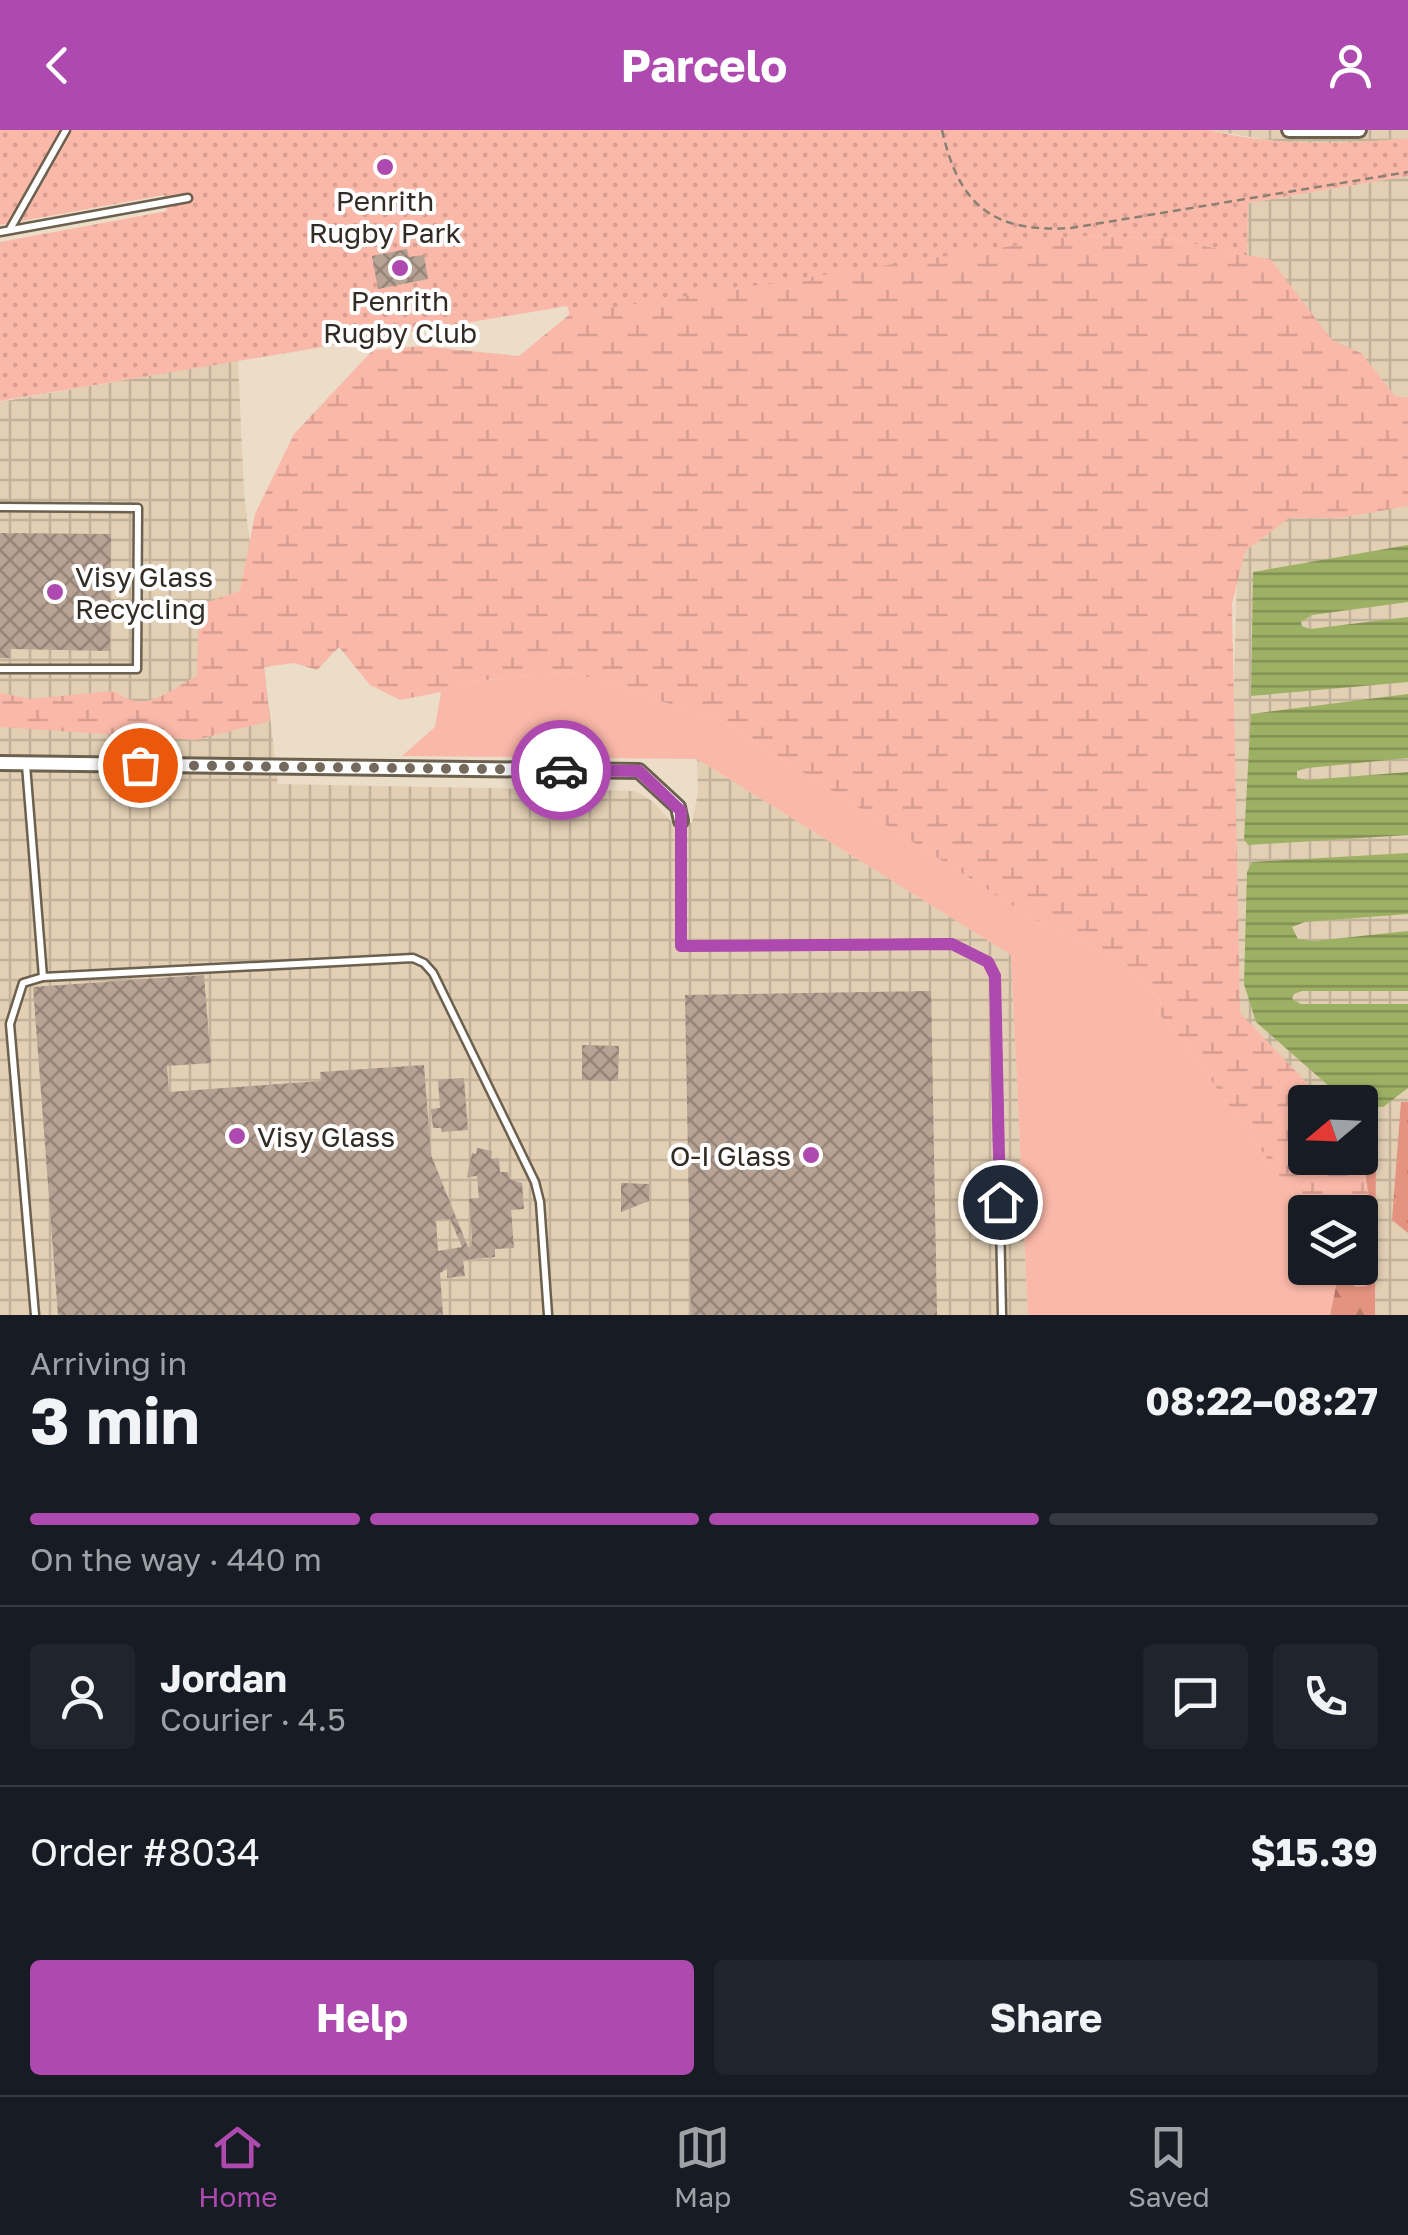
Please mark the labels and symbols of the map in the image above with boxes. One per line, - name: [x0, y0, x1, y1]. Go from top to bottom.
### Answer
- marker: Penrith Rugby Park: [374, 156, 396, 178]
- place label: Penrith Rugby Park: [309, 184, 461, 249]
- marker: Penrith Rugby Club: [389, 257, 411, 279]
- place label: Penrith Rugby Club: [323, 284, 477, 349]
- place label: Visy Glass Recycling: [75, 560, 213, 625]
- marker: Visy Glass Recycling: [44, 581, 66, 603]
- courier: [511, 720, 611, 820]
- pin: [98, 723, 183, 808]
- north arrow: [1288, 1085, 1378, 1175]
- place label: Visy Glass: [257, 1120, 395, 1153]
- marker: Visy Glass: [226, 1125, 248, 1147]
- place label: O-I Glass: [670, 1139, 791, 1172]
- marker: O-I Glass: [800, 1144, 822, 1166]
- pin: [958, 1160, 1043, 1245]

